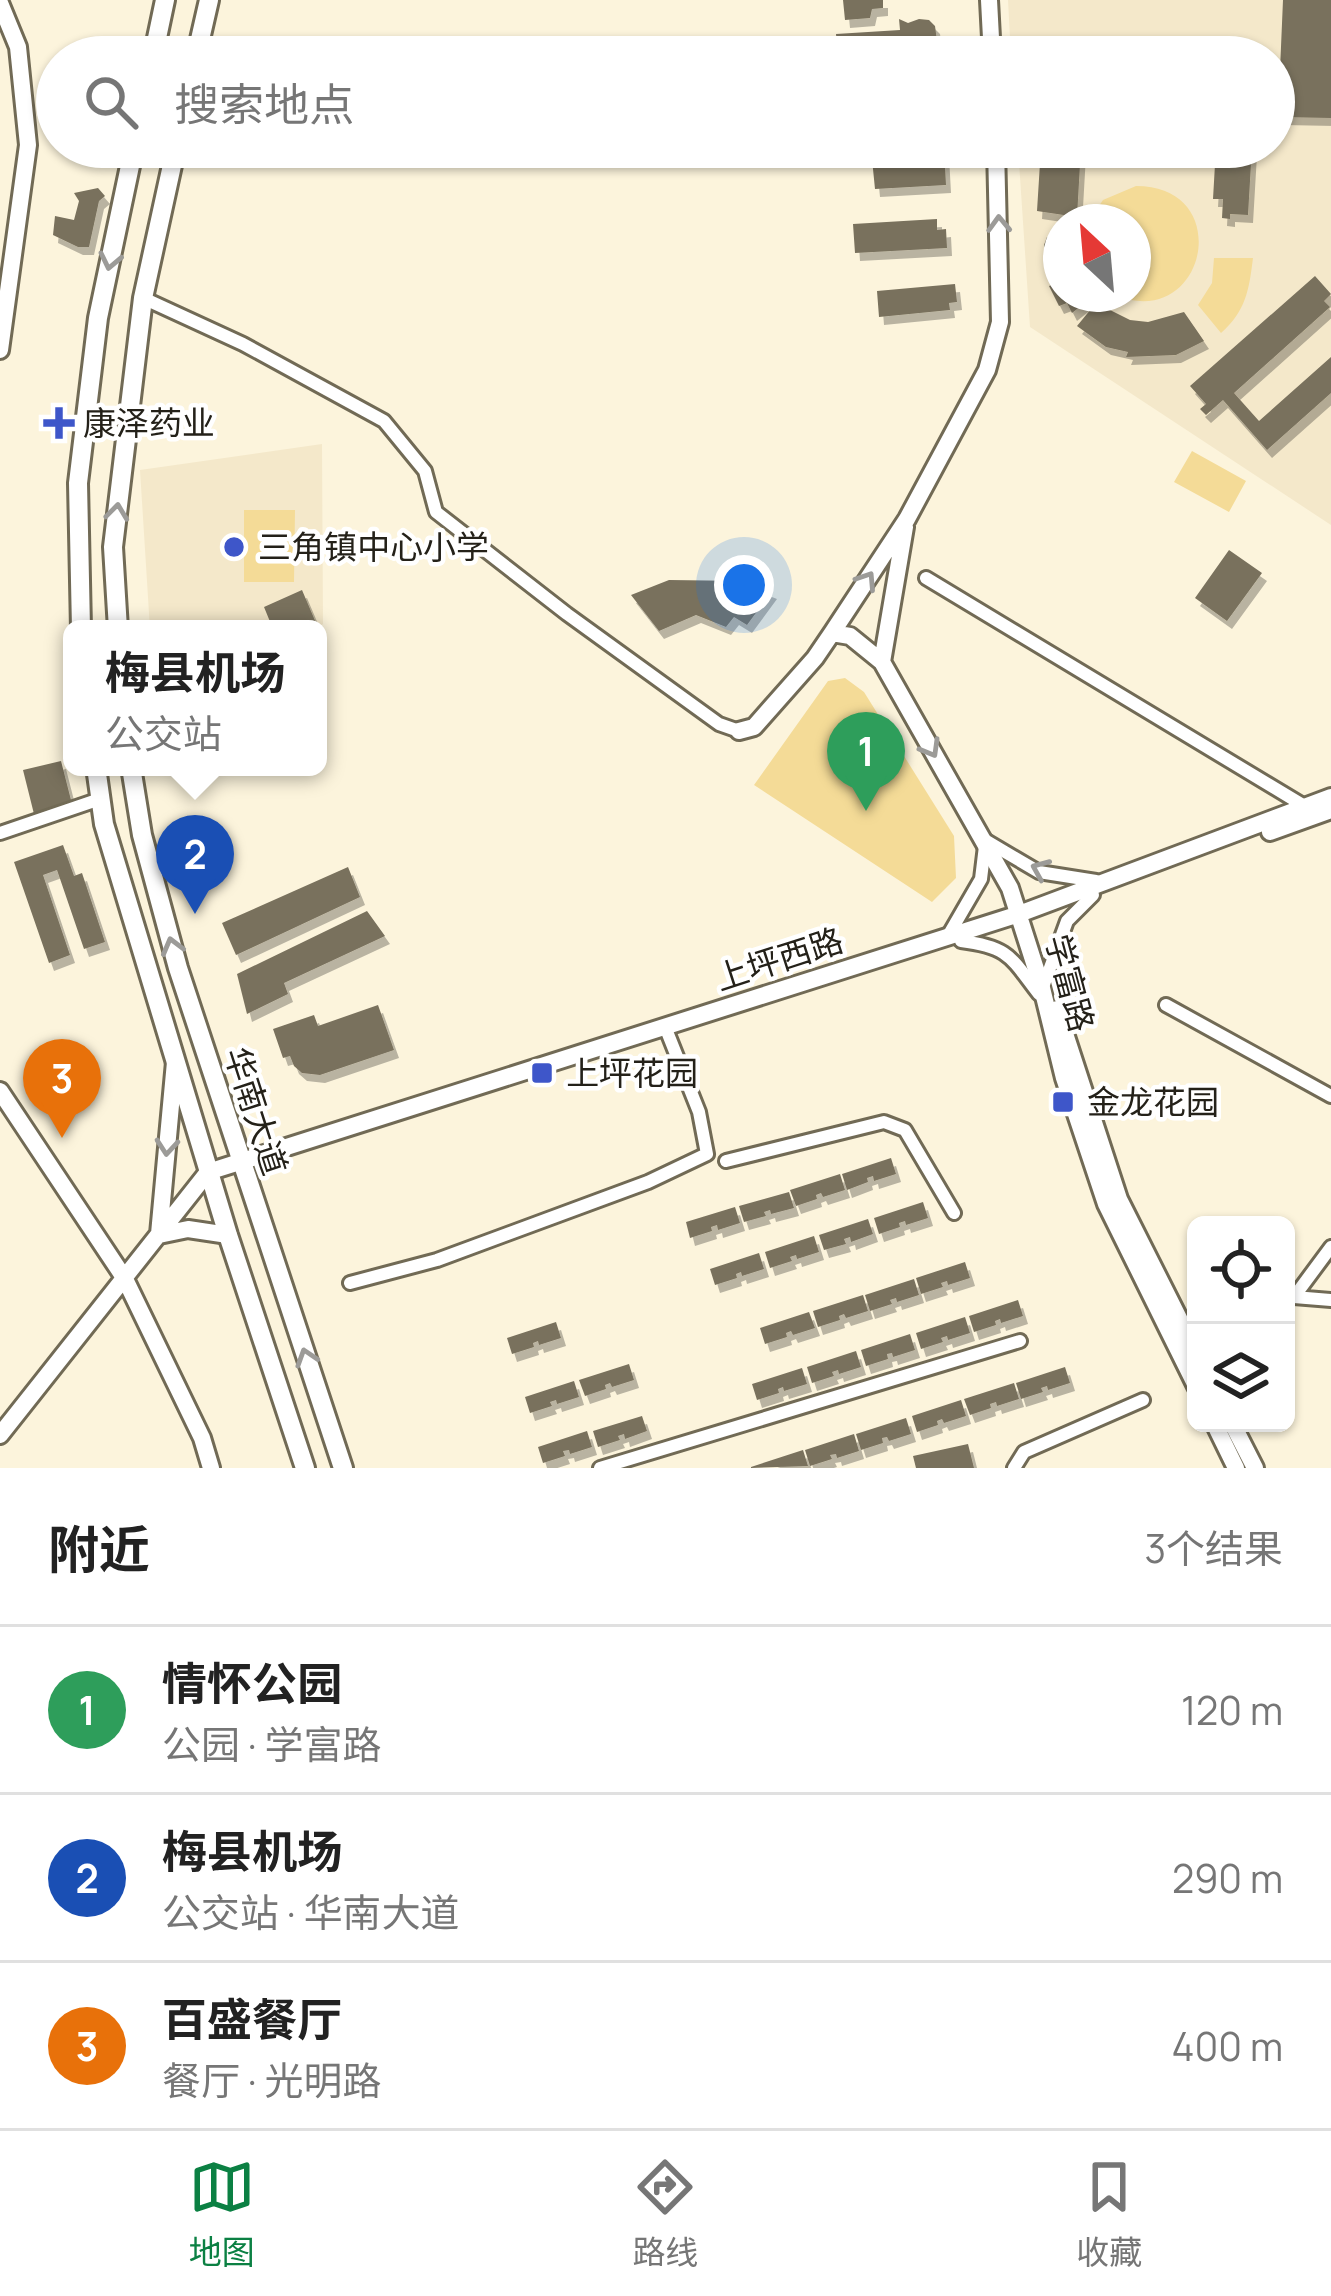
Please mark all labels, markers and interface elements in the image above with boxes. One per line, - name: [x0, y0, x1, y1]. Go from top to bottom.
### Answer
- search box: [36, 36, 1295, 168]
- icon: search: [78, 69, 144, 135]
- text: 搜索地点: [174, 73, 354, 135]
- north arrow: [1043, 204, 1151, 312]
- one-way arrow: [986, 214, 1012, 233]
- one-way arrow: [98, 251, 124, 271]
- place label: 康泽药业: [83, 400, 215, 445]
- marker: 康泽药业: [46, 410, 72, 436]
- one-way arrow: [104, 503, 130, 522]
- place label: 三角镇中心小学: [258, 524, 489, 569]
- marker: 三角镇中心小学: [221, 534, 247, 560]
- your location: [714, 555, 774, 615]
- one-way arrow: [853, 571, 875, 593]
- popup: [63, 620, 327, 776]
- text: 梅县机场: [105, 641, 285, 703]
- text: 公交站: [105, 706, 222, 760]
- pin: 1: [827, 712, 905, 811]
- one-way arrow: [917, 736, 940, 758]
- pin: 2: [156, 815, 234, 914]
- one-way arrow: [1031, 860, 1052, 884]
- street label: 上坪西路: [709, 917, 849, 1000]
- street label: 学富路: [1036, 929, 1105, 1037]
- one-way arrow: [162, 937, 187, 957]
- pin: 3: [23, 1039, 101, 1138]
- street label: 华南大道: [215, 1041, 298, 1181]
- place label: 上坪花园: [566, 1050, 698, 1095]
- marker: 上坪花园: [529, 1060, 555, 1086]
- place label: 金龙花园: [1087, 1079, 1219, 1124]
- marker: 金龙花园: [1050, 1089, 1076, 1115]
- one-way arrow: [155, 1137, 180, 1156]
- map controls: [1187, 1216, 1295, 1432]
- button: locate: [1187, 1216, 1295, 1324]
- button: layers: [1187, 1324, 1295, 1432]
- one-way arrow: [296, 1347, 321, 1368]
- text: 附近: [48, 1514, 150, 1583]
- text: 3个结果: [1144, 1521, 1283, 1575]
- text: 情怀公园: [162, 1652, 342, 1714]
- text: 1: [78, 1683, 96, 1737]
- text: 120 m: [1181, 1683, 1283, 1737]
- text: 公园 · 学富路: [162, 1717, 381, 1771]
- text: 梅县机场: [162, 1820, 342, 1882]
- text: 2: [75, 1851, 99, 1905]
- text: 290 m: [1172, 1851, 1283, 1905]
- text: 公交站 · 华南大道: [162, 1885, 459, 1939]
- text: 百盛餐厅: [162, 1988, 342, 2050]
- text: 3: [76, 2019, 98, 2073]
- text: 400 m: [1172, 2019, 1283, 2073]
- text: 餐厅 · 光明路: [162, 2053, 381, 2107]
- tab: 地图: [189, 2154, 255, 2274]
- tab: 路线: [632, 2154, 698, 2274]
- tab: 收藏: [1076, 2154, 1142, 2274]

